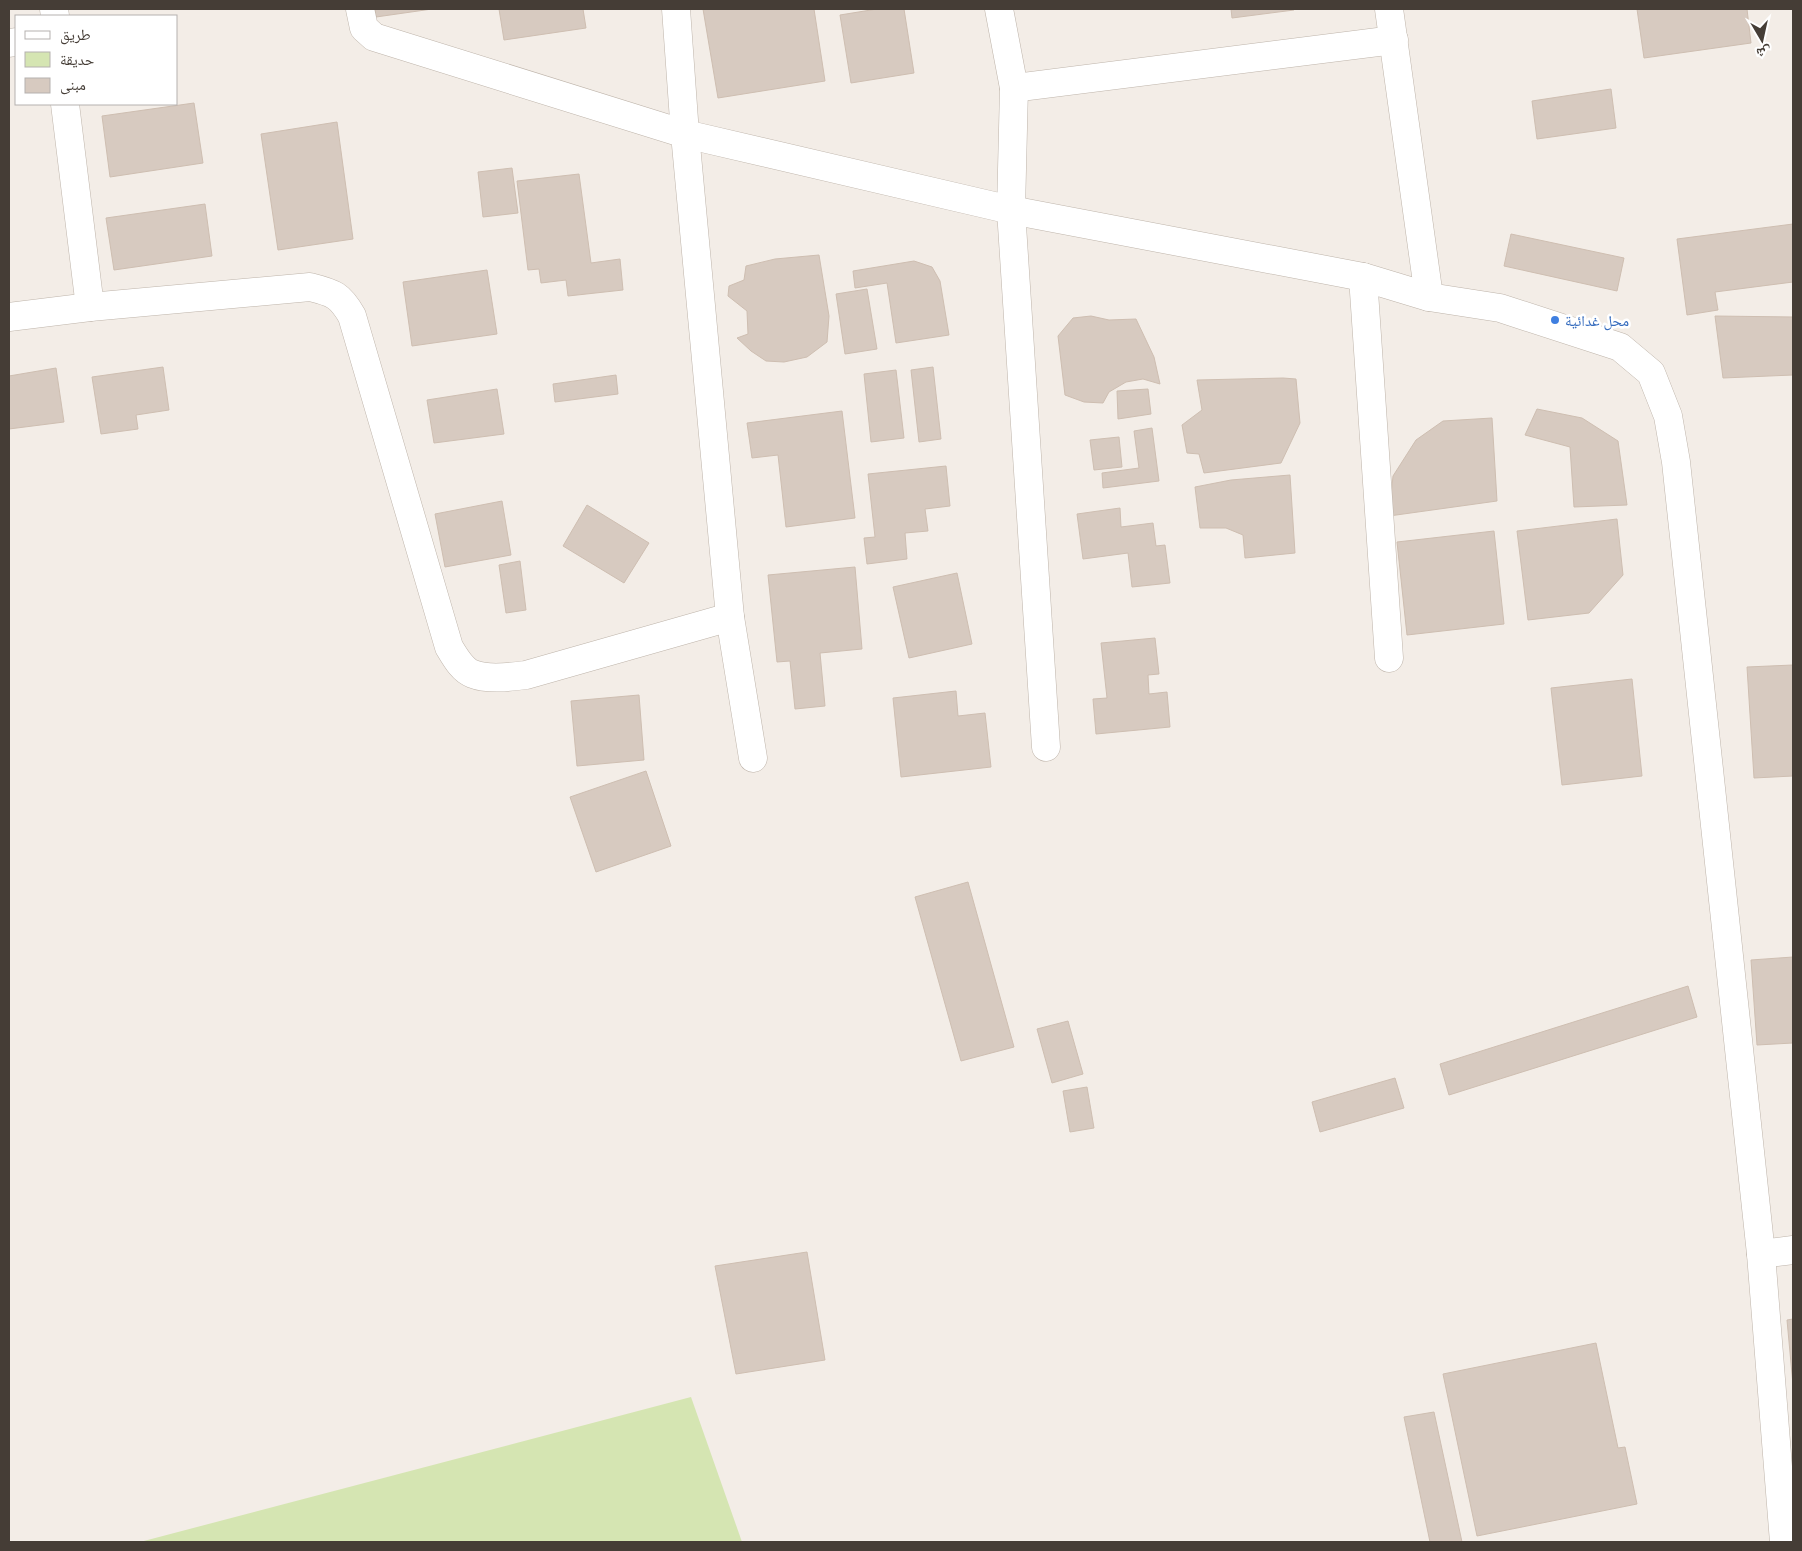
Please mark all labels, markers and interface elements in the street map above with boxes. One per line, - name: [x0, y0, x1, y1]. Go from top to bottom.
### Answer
- legend: [15, 15, 178, 105]
- north arrow: [1737, 15, 1787, 65]
- text: طريق: [60, 25, 91, 45]
- text: ش: [1755, 43, 1773, 63]
- text: حديقة: [60, 50, 95, 68]
- text: مبنى: [60, 75, 86, 95]
- place label: محل غدائية: [1565, 311, 1629, 331]
- marker: محل غدائية: [1549, 314, 1561, 326]

